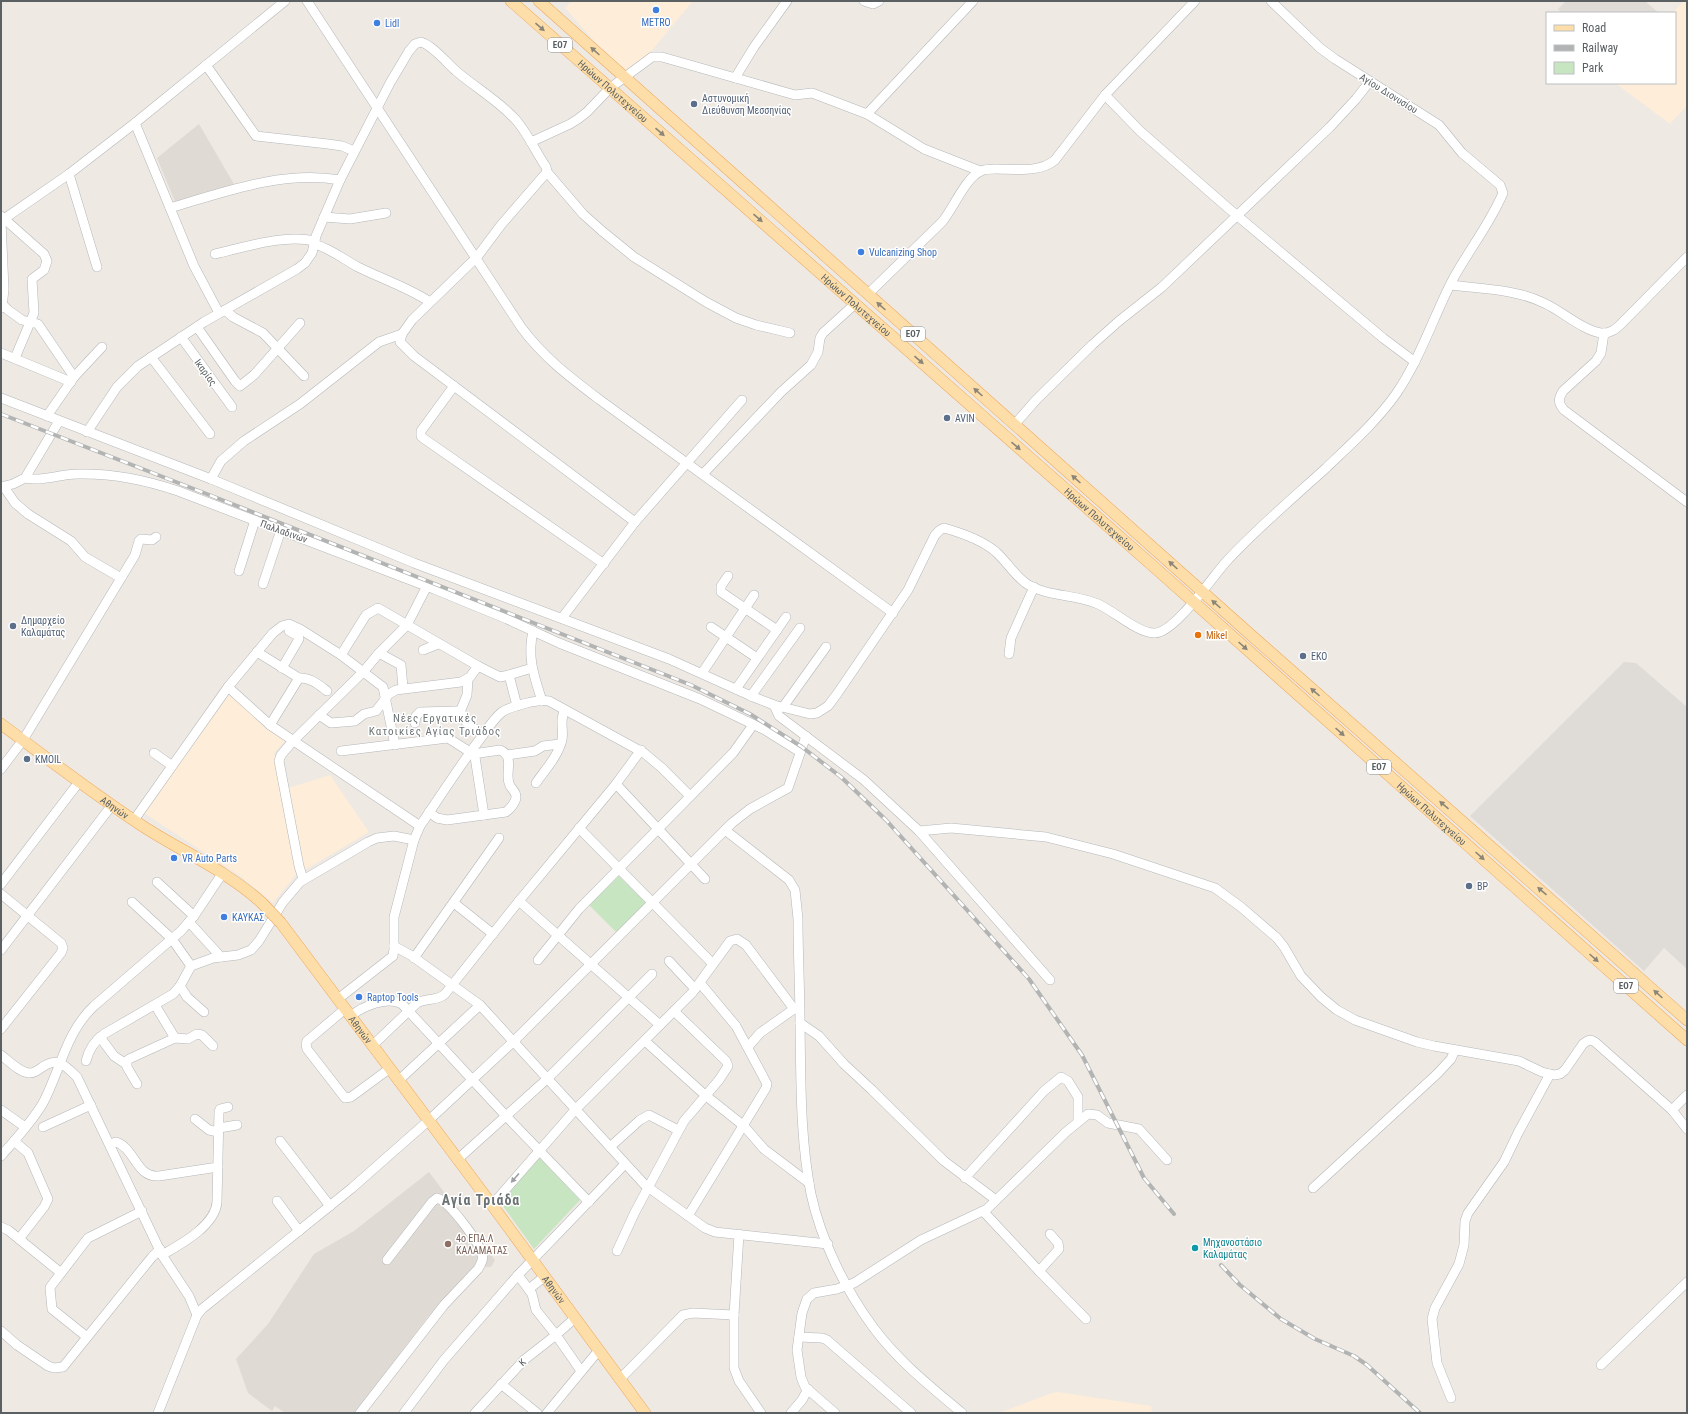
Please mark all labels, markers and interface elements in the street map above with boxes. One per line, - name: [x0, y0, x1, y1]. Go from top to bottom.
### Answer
- marker: METRO: [651, 5, 661, 15]
- legend: [1546, 12, 1676, 84]
- place label: METRO: [641, 17, 671, 28]
- marker: Lidl: [372, 18, 382, 28]
- place label: Lidl: [385, 18, 399, 29]
- text: Road: [1582, 21, 1606, 35]
- one-way arrow: [535, 22, 545, 31]
- road number: ΕΟ7: [548, 38, 572, 52]
- text: Railway: [1582, 41, 1618, 55]
- one-way arrow: [590, 47, 600, 56]
- street label: Ηρώων Πολυτεχνείου: [576, 58, 650, 125]
- text: Park: [1582, 61, 1604, 75]
- street label: Αγίου Διονυσίου: [1358, 71, 1420, 116]
- place label: Αστυνομική Διεύθυνση Μεσσηνίας: [702, 93, 791, 117]
- marker: Αστυνομική Διεύθυνση Μεσσηνίας: [689, 99, 699, 109]
- one-way arrow: [655, 128, 666, 137]
- one-way arrow: [753, 214, 763, 223]
- marker: Vulcanizing Shop: [856, 247, 866, 257]
- place label: Vulcanizing Shop: [869, 247, 937, 258]
- street label: Ηρώων Πολυτεχνείου: [819, 272, 893, 339]
- one-way arrow: [876, 301, 886, 311]
- road number: ΕΟ7: [901, 327, 925, 341]
- one-way arrow: [913, 355, 924, 364]
- street label: Ικαρίας: [192, 357, 219, 388]
- one-way arrow: [973, 388, 984, 397]
- marker: AVIN: [942, 413, 952, 423]
- place label: AVIN: [955, 413, 975, 424]
- one-way arrow: [1011, 441, 1021, 450]
- one-way arrow: [1070, 474, 1081, 483]
- street label: Ηρώων Πολυτεχνείου: [1062, 486, 1136, 553]
- street label: Παλλαδινών: [259, 518, 310, 545]
- one-way arrow: [1168, 561, 1177, 570]
- one-way arrow: [1211, 599, 1221, 608]
- place label: Δημαρχείο Καλαμάτας: [21, 615, 66, 639]
- marker: Δημαρχείο Καλαμάτας: [8, 621, 18, 631]
- marker: Mikel: [1193, 630, 1203, 640]
- place label: Mikel: [1206, 630, 1227, 641]
- one-way arrow: [1238, 642, 1248, 651]
- marker: EKO: [1298, 651, 1308, 661]
- place label: EKO: [1311, 651, 1327, 662]
- one-way arrow: [1310, 687, 1320, 697]
- district label: Νέες Εργατικές Κατοικίες Αγίας Τριάδος: [369, 712, 501, 738]
- one-way arrow: [1335, 728, 1346, 737]
- marker: KMOIL: [22, 754, 32, 764]
- place label: KMOIL: [35, 754, 62, 765]
- road number: ΕΟ7: [1367, 760, 1391, 774]
- street label: Ηρώων Πολυτεχνείου: [1395, 780, 1469, 848]
- street label: Αθηνών: [98, 794, 131, 822]
- one-way arrow: [1439, 801, 1449, 810]
- one-way arrow: [1475, 851, 1484, 860]
- marker: VR Auto Parts: [169, 853, 179, 863]
- place label: VR Auto Parts: [182, 853, 237, 864]
- marker: BP: [1464, 881, 1474, 891]
- place label: BP: [1477, 881, 1488, 892]
- one-way arrow: [1537, 887, 1547, 896]
- marker: ΚΑΥΚΑΣ: [219, 912, 229, 922]
- place label: ΚΑΥΚΑΣ: [232, 912, 264, 923]
- one-way arrow: [1589, 953, 1599, 962]
- road number: ΕΟ7: [1614, 979, 1638, 993]
- one-way arrow: [1653, 990, 1663, 999]
- marker: Raptop Tools: [354, 992, 364, 1002]
- place label: Raptop Tools: [367, 992, 419, 1003]
- street label: Αθηνών: [346, 1014, 375, 1046]
- one-way arrow: [511, 1172, 520, 1183]
- district label: Αγία Τριάδα: [442, 1192, 520, 1208]
- place label: 4ο ΕΠΑ.Λ ΚΑΛΑΜΑΤΑΣ: [456, 1233, 508, 1256]
- place label: Μηχανοστάσιο Καλαμάτας: [1203, 1237, 1262, 1261]
- marker: 4ο ΕΠΑ.Λ ΚΑΛΑΜΑΤΑΣ: [443, 1239, 453, 1249]
- marker: Μηχανοστάσιο Καλαμάτας: [1190, 1243, 1200, 1253]
- street label: Αθηνών: [540, 1274, 568, 1306]
- street label: Κ: [517, 1356, 529, 1368]

